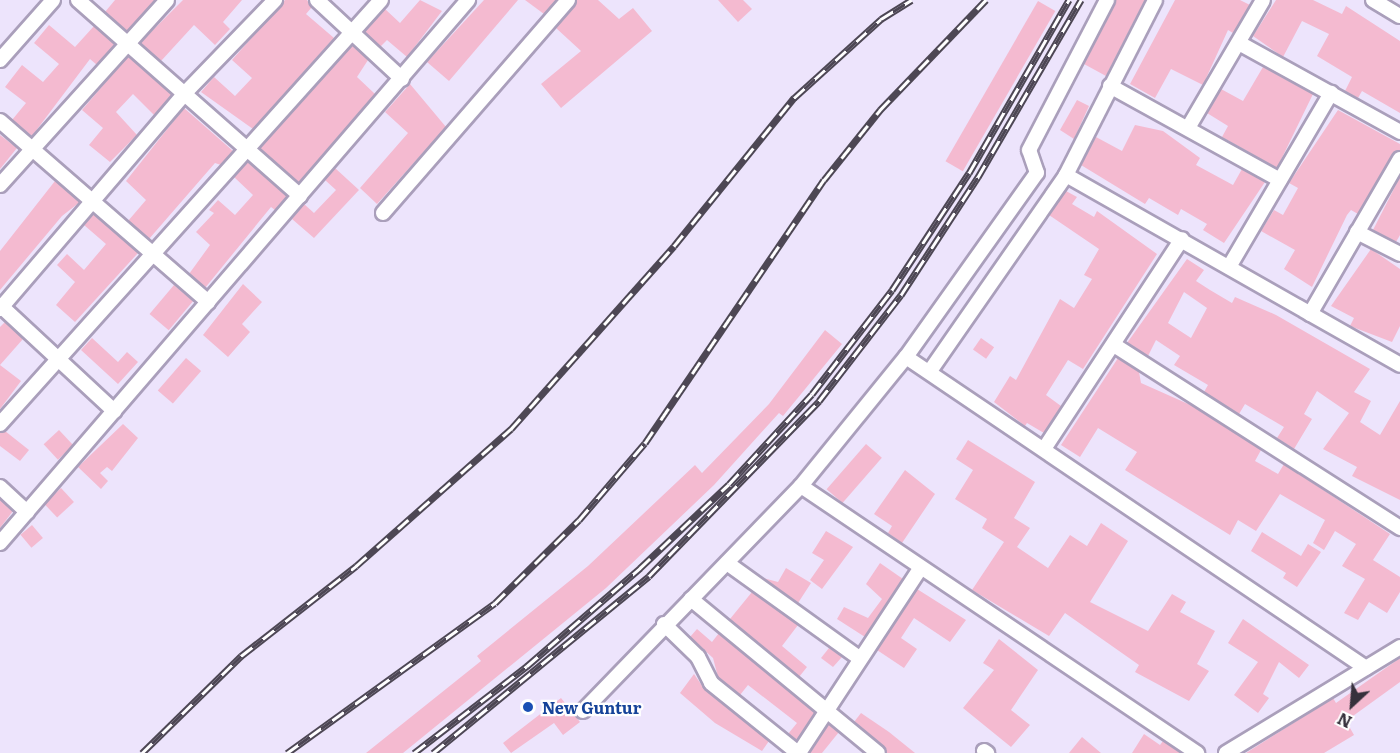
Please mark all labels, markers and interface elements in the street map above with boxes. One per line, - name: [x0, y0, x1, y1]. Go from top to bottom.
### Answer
- north arrow: [1322, 675, 1382, 735]
- place label: New Guntur: [542, 697, 641, 717]
- marker: New Guntur: [519, 698, 537, 716]
- text: N: [1333, 707, 1355, 735]

